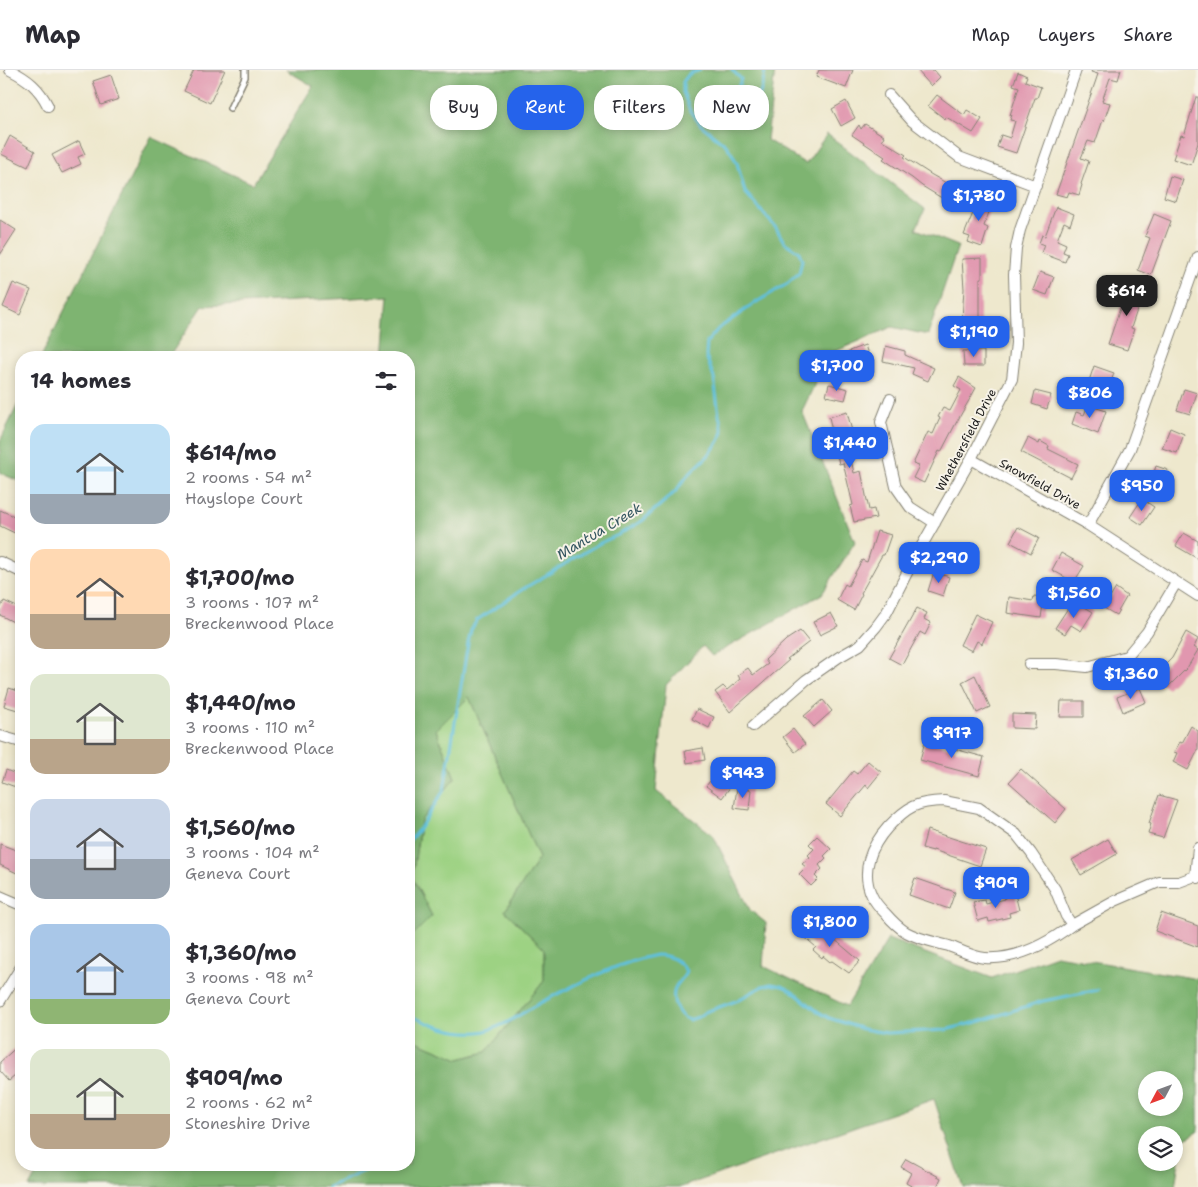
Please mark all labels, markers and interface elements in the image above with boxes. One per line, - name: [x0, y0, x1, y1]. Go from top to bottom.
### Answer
- text: Map: [25, 19, 81, 51]
- text: Map: [972, 23, 1010, 47]
- text: Layers: [1038, 23, 1095, 47]
- text: Share: [1123, 23, 1173, 47]
- chip: Buy: [430, 85, 497, 130]
- chip: Rent: [507, 85, 584, 130]
- chip: Filters: [594, 85, 684, 130]
- chip: New: [694, 85, 769, 130]
- pin: $1,780: [938, 180, 1020, 222]
- text: $1,780: [952, 185, 1006, 206]
- pin: $614: [1097, 274, 1157, 317]
- text: $614: [1107, 280, 1147, 301]
- pin: $1,190: [933, 316, 1015, 358]
- text: $1,190: [949, 321, 999, 342]
- pin: $1,700: [796, 350, 878, 392]
- text: $1,700: [810, 355, 864, 376]
- text: 14 homes: [30, 367, 131, 395]
- icon: filters: [372, 367, 400, 395]
- pin: $806: [1060, 376, 1120, 419]
- text: $806: [1068, 382, 1112, 403]
- street label: Whethersfield Drive: [932, 386, 1000, 494]
- pin: $1,440: [809, 426, 891, 469]
- text: $1,440: [823, 432, 877, 453]
- text: $614/mo: [185, 439, 277, 467]
- icon: home: [70, 444, 130, 504]
- street label: Snowfield Drive: [997, 455, 1084, 513]
- text: 2 rooms · 54 m²: [185, 467, 312, 488]
- pin: $950: [1112, 470, 1172, 512]
- text: $950: [1121, 475, 1163, 496]
- text: Hayslope Court: [185, 488, 303, 509]
- water label: Mantua Creek: [553, 499, 645, 563]
- pin: $2,290: [898, 542, 980, 584]
- text: $2,290: [910, 547, 968, 568]
- text: $1,700/mo: [185, 564, 295, 592]
- icon: home: [70, 569, 130, 629]
- pin: $1,560: [1033, 576, 1115, 619]
- text: $1,560: [1047, 582, 1101, 603]
- text: 3 rooms · 107 m²: [185, 592, 319, 613]
- text: Breckenwood Place: [185, 613, 334, 634]
- pin: $1,360: [1090, 658, 1172, 700]
- text: $1,360: [1104, 663, 1158, 684]
- text: $1,440/mo: [185, 689, 296, 717]
- icon: home: [70, 694, 130, 754]
- pin: $917: [922, 716, 982, 759]
- text: 3 rooms · 110 m²: [185, 717, 315, 738]
- text: $917: [932, 722, 972, 743]
- text: Breckenwood Place: [185, 738, 334, 759]
- pin: $943: [713, 756, 773, 799]
- text: $943: [721, 762, 765, 783]
- text: $1,560/mo: [185, 814, 295, 842]
- icon: home: [70, 819, 130, 879]
- text: 3 rooms · 104 m²: [185, 842, 320, 863]
- text: Geneva Court: [185, 863, 290, 884]
- pin: $909: [966, 866, 1026, 909]
- text: $909: [974, 872, 1018, 893]
- pin: $1,800: [789, 906, 871, 948]
- text: $1,800: [803, 911, 857, 932]
- text: $1,360/mo: [185, 939, 297, 967]
- icon: home: [70, 944, 130, 1004]
- text: 3 rooms · 98 m²: [185, 967, 314, 988]
- text: Geneva Court: [185, 988, 290, 1009]
- text: $909/mo: [185, 1064, 283, 1092]
- icon: home: [70, 1069, 130, 1129]
- north arrow: [1138, 1071, 1182, 1116]
- map controls: [1138, 1071, 1183, 1171]
- text: 2 rooms · 62 m²: [185, 1092, 313, 1113]
- text: Stoneshire Drive: [185, 1113, 311, 1134]
- button: layers: [1138, 1126, 1183, 1171]

